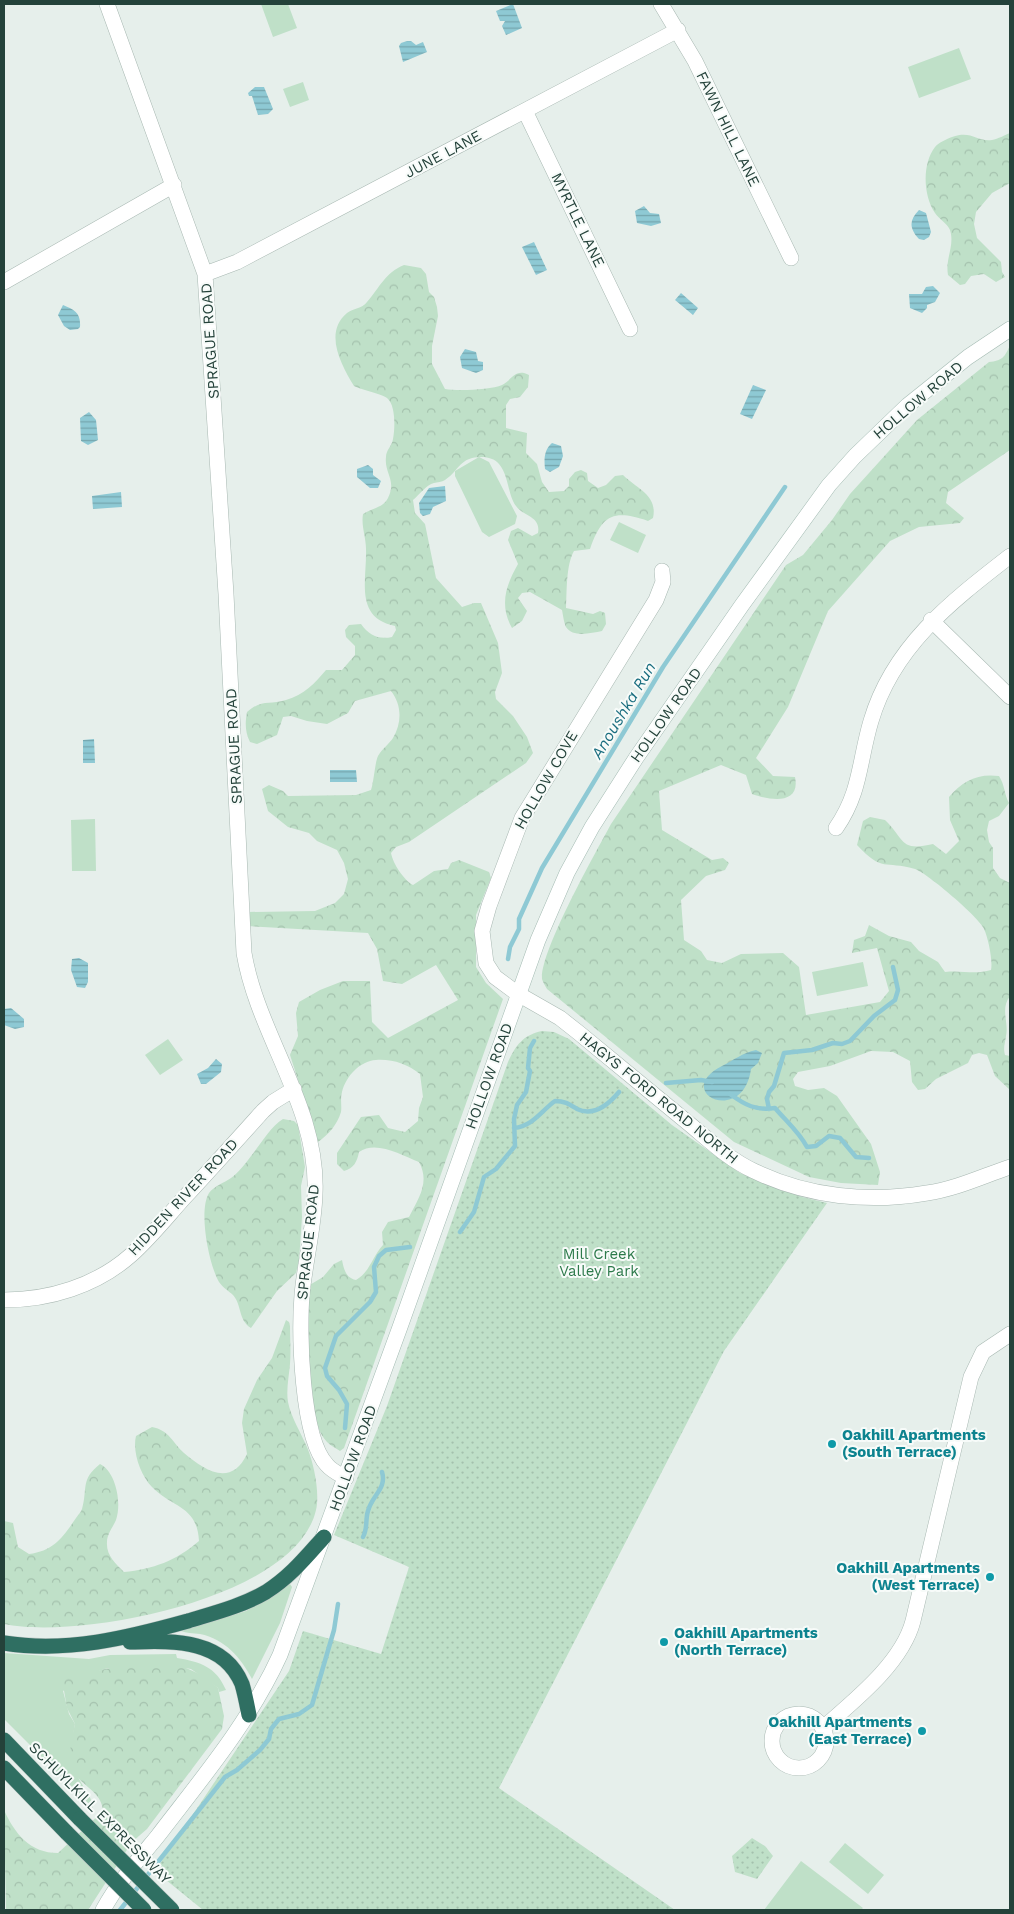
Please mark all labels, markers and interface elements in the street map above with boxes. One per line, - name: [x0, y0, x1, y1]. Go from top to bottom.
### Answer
- street label: FAWN HILL LANE: [692, 69, 764, 189]
- street label: JUNE LANE: [402, 126, 484, 182]
- street label: MYRTLE LANE: [547, 170, 609, 270]
- street label: SPRAGUE ROAD: [197, 283, 223, 399]
- street label: HOLLOW ROAD: [869, 357, 967, 443]
- water label: Anoushka Run: [587, 658, 660, 763]
- street label: HOLLOW ROAD: [627, 664, 705, 766]
- street label: SPRAGUE ROAD: [222, 688, 246, 804]
- street label: HOLLOW COVE: [511, 728, 581, 832]
- street label: HOLLOW ROAD: [461, 1020, 517, 1132]
- street label: HAGYS FORD ROAD NORTH: [576, 1028, 742, 1168]
- street label: HIDDEN RIVER ROAD: [124, 1135, 242, 1259]
- street label: SPRAGUE ROAD: [293, 1183, 323, 1301]
- park label: Mill Creek Valley Park: [559, 1245, 639, 1280]
- street label: HOLLOW ROAD: [325, 1402, 381, 1514]
- place label: Oakhill Apartments (South Terrace): [842, 1426, 986, 1461]
- marker: Oakhill Apartments (South Terrace): [826, 1438, 838, 1450]
- place label: Oakhill Apartments (West Terrace): [836, 1559, 980, 1594]
- marker: Oakhill Apartments (West Terrace): [984, 1571, 996, 1583]
- place label: Oakhill Apartments (North Terrace): [674, 1624, 818, 1659]
- marker: Oakhill Apartments (North Terrace): [658, 1636, 670, 1648]
- place label: Oakhill Apartments (East Terrace): [768, 1713, 912, 1748]
- marker: Oakhill Apartments (East Terrace): [916, 1725, 928, 1737]
- street label: SCHUYLKILL EXPRESSWAY: [25, 1738, 175, 1888]

